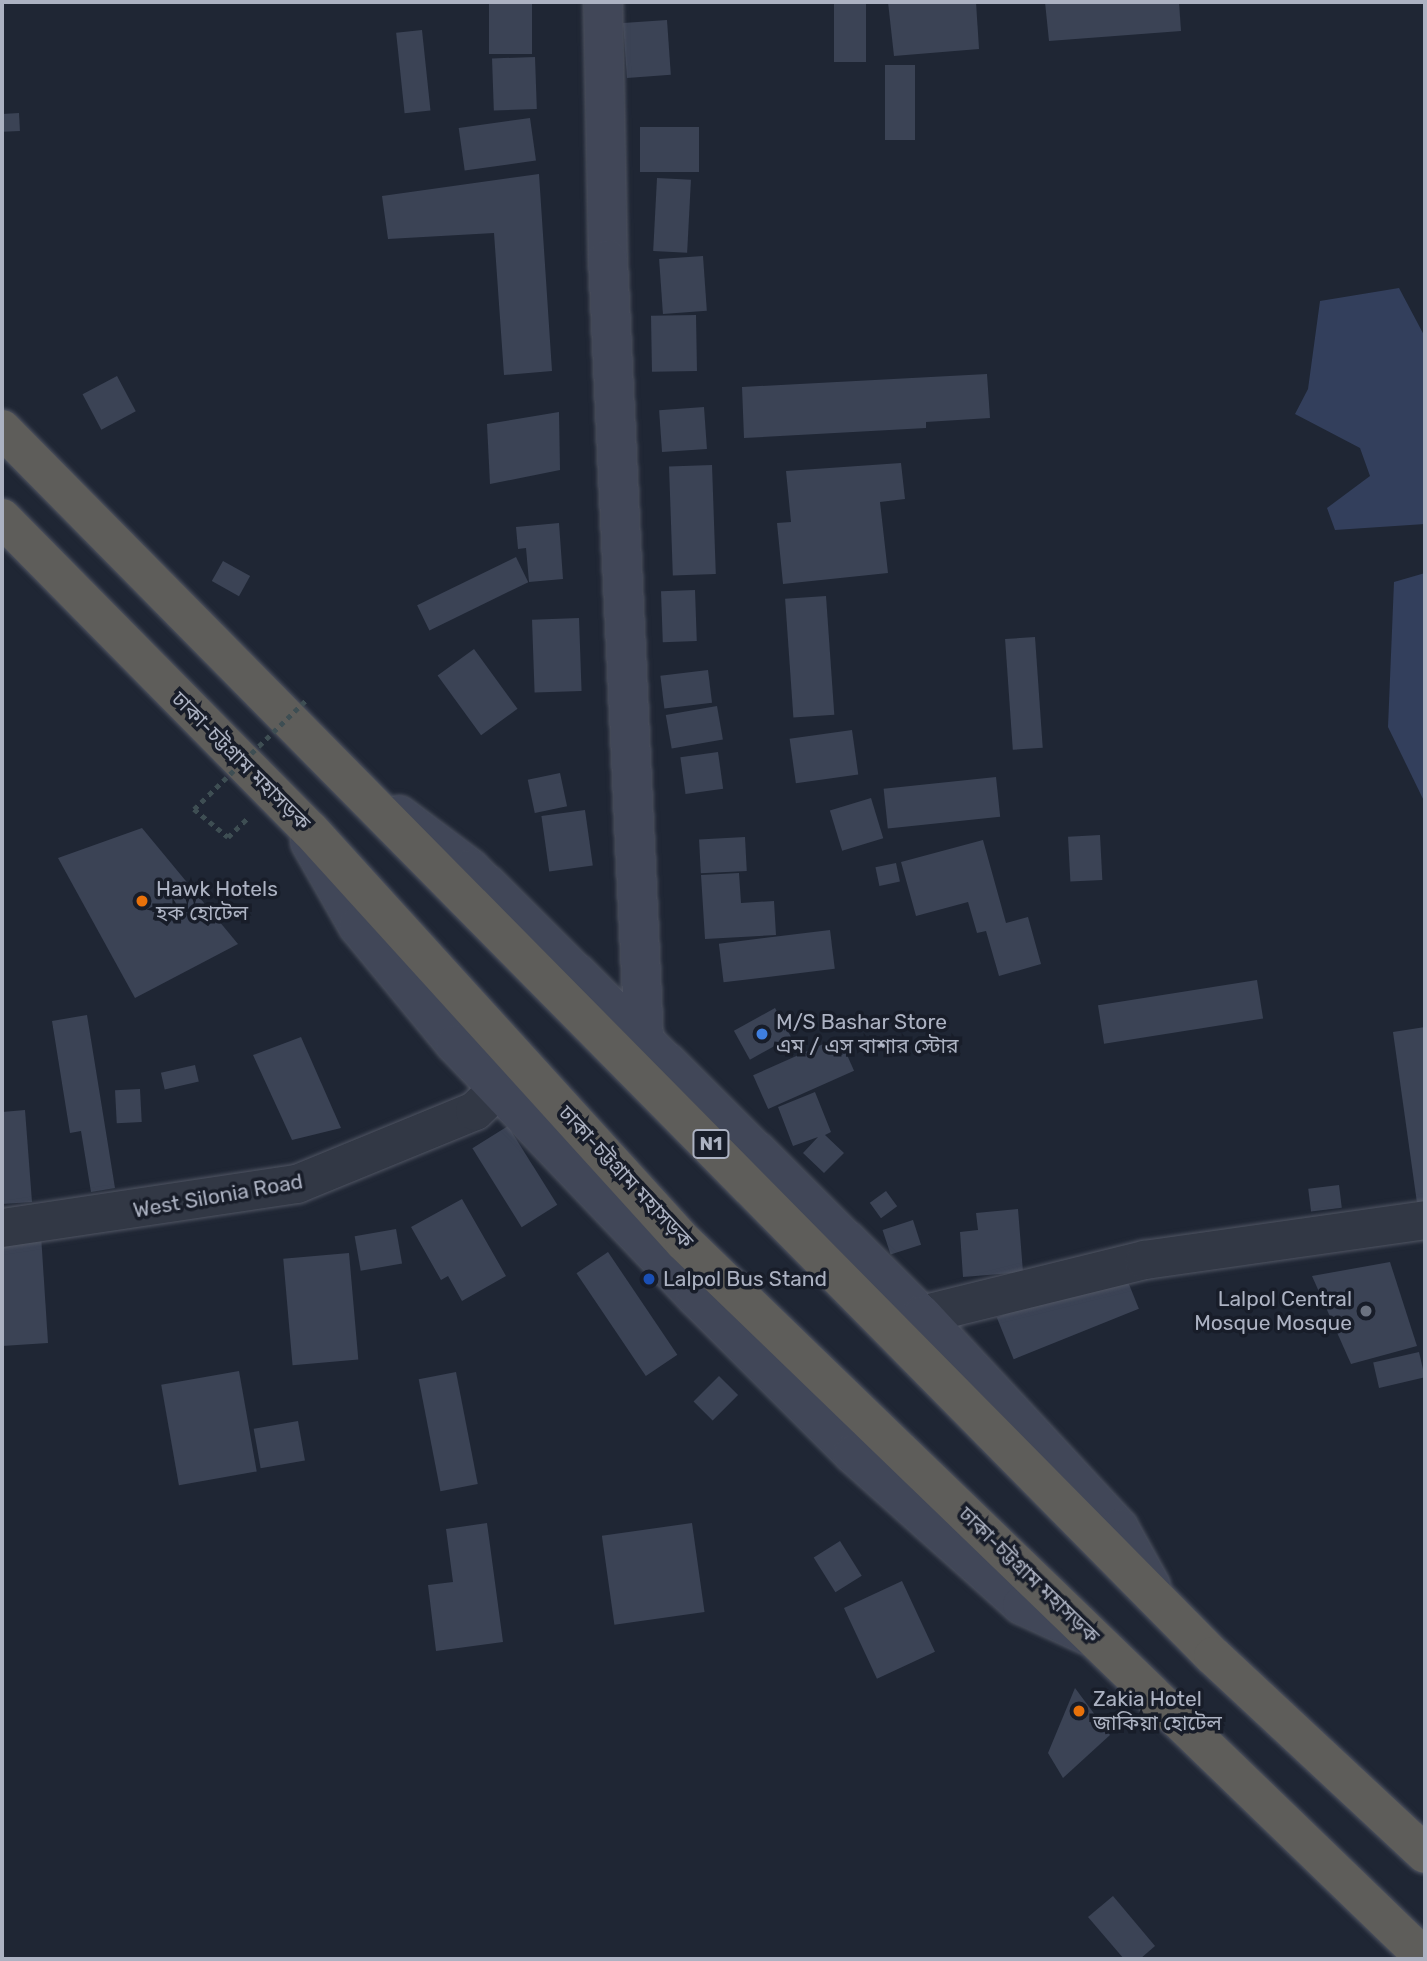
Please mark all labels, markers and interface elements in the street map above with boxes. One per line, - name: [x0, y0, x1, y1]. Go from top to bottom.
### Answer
- street label: ঢাকা-চট্টগ্রাম মহাসড়ক: [166, 686, 316, 836]
- place label: Hawk Hotels হক হোটেল: [156, 876, 278, 926]
- marker: Hawk Hotels হক হোটেল: [134, 893, 150, 909]
- place label: M/S Bashar Store এম / এস বাশার স্টোর: [776, 1009, 958, 1059]
- marker: M/S Bashar Store এম / এস বাশার স্টোর: [754, 1026, 770, 1042]
- street label: ঢাকা-চট্টগ্রাম মহাসড়ক: [553, 1101, 699, 1253]
- road number: N1: [692, 1128, 730, 1160]
- street label: West Silonia Road: [131, 1169, 305, 1223]
- place label: Lalpol Bus Stand: [663, 1266, 827, 1292]
- marker: Lalpol Bus Stand: [641, 1271, 657, 1287]
- place label: Lalpol Central Mosque Mosque: [1194, 1286, 1352, 1336]
- marker: Lalpol Central Mosque Mosque: [1358, 1303, 1374, 1319]
- street label: ঢাকা-চট্টগ্রাম মহাসড়ক: [953, 1501, 1105, 1649]
- place label: Zakia Hotel জাকিয়া হোটেল: [1093, 1686, 1222, 1736]
- marker: Zakia Hotel জাকিয়া হোটেল: [1071, 1703, 1087, 1719]

